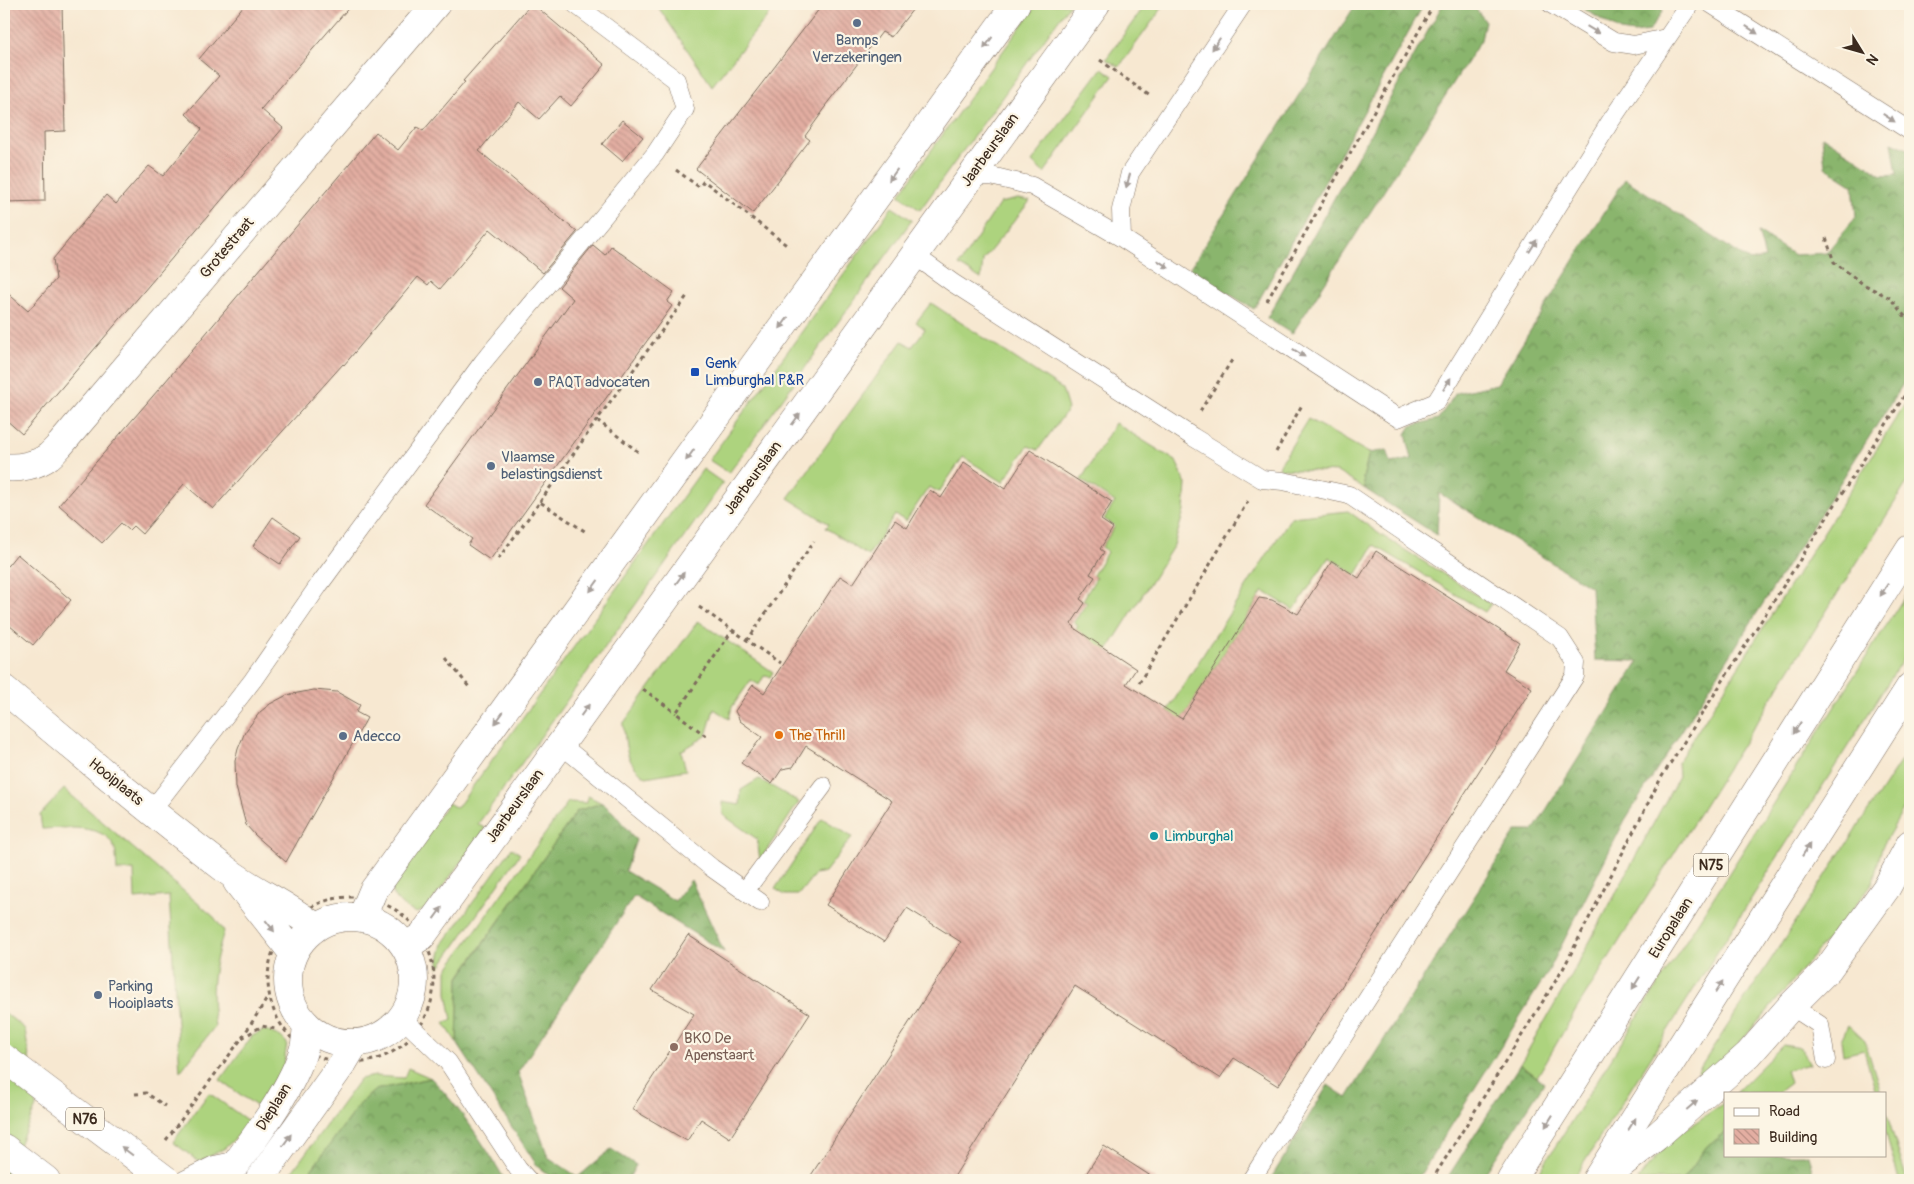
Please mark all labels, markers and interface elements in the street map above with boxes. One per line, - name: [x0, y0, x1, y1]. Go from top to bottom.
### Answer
- marker: Bamps Verzekeringen: [851, 17, 863, 29]
- one-way arrow: [1586, 25, 1599, 34]
- one-way arrow: [1745, 25, 1758, 35]
- north arrow: [1836, 28, 1886, 78]
- place label: Bamps Verzekeringen: [812, 31, 902, 67]
- one-way arrow: [983, 36, 993, 50]
- one-way arrow: [1211, 38, 1221, 51]
- text: N: [1862, 51, 1882, 68]
- street label: Jaarbeurslaan: [957, 109, 1023, 191]
- one-way arrow: [1882, 113, 1895, 122]
- one-way arrow: [888, 168, 898, 182]
- one-way arrow: [1124, 173, 1132, 188]
- street label: Grotestraat: [196, 213, 259, 283]
- one-way arrow: [1528, 240, 1537, 253]
- one-way arrow: [1156, 260, 1170, 269]
- one-way arrow: [779, 316, 789, 330]
- one-way arrow: [1292, 349, 1306, 358]
- place label: Genk Limburghal P&R: [705, 354, 805, 390]
- marker: Genk Limburghal P&R: [689, 366, 701, 378]
- place label: PAQT advocaten: [548, 373, 650, 392]
- marker: PAQT advocaten: [532, 376, 544, 388]
- one-way arrow: [1442, 378, 1451, 391]
- one-way arrow: [791, 412, 801, 426]
- street label: Jaarbeurslaan: [720, 437, 786, 519]
- place label: Vlaamse belastingsdienst: [501, 448, 603, 484]
- one-way arrow: [685, 448, 695, 462]
- marker: Vlaamse belastingsdienst: [485, 460, 497, 472]
- one-way arrow: [675, 572, 685, 585]
- one-way arrow: [589, 579, 599, 593]
- one-way arrow: [1880, 584, 1889, 597]
- one-way arrow: [579, 704, 590, 717]
- one-way arrow: [494, 711, 504, 725]
- one-way arrow: [1793, 721, 1802, 734]
- place label: The Thrill: [789, 726, 846, 745]
- place label: Adecco: [353, 727, 401, 746]
- marker: The Thrill: [773, 729, 785, 741]
- marker: Adecco: [337, 730, 349, 742]
- street label: Hooiplaats: [85, 754, 148, 810]
- street label: Jaarbeurslaan: [482, 765, 548, 847]
- place label: Limburghal: [1164, 827, 1234, 846]
- marker: Limburghal: [1148, 830, 1160, 842]
- one-way arrow: [1802, 844, 1811, 857]
- road number: N75: [1694, 854, 1728, 876]
- street label: Europalaan: [1645, 894, 1697, 962]
- one-way arrow: [433, 906, 443, 920]
- one-way arrow: [265, 919, 276, 932]
- place label: Parking Hooiplaats: [108, 977, 173, 1013]
- one-way arrow: [1631, 977, 1640, 990]
- one-way arrow: [1714, 981, 1724, 994]
- marker: Parking Hooiplaats: [92, 989, 104, 1001]
- place label: BKO De Apenstaart: [684, 1029, 755, 1065]
- marker: BKO De Apenstaart: [668, 1041, 680, 1053]
- street label: Dieplaan: [252, 1080, 296, 1134]
- legend: [1724, 1092, 1886, 1156]
- one-way arrow: [1686, 1099, 1698, 1111]
- text: Road: [1769, 1102, 1800, 1121]
- road number: N76: [66, 1108, 104, 1130]
- one-way arrow: [1544, 1114, 1554, 1127]
- one-way arrow: [1627, 1118, 1636, 1131]
- text: Building: [1769, 1128, 1817, 1147]
- one-way arrow: [282, 1134, 292, 1147]
- one-way arrow: [120, 1146, 134, 1156]

